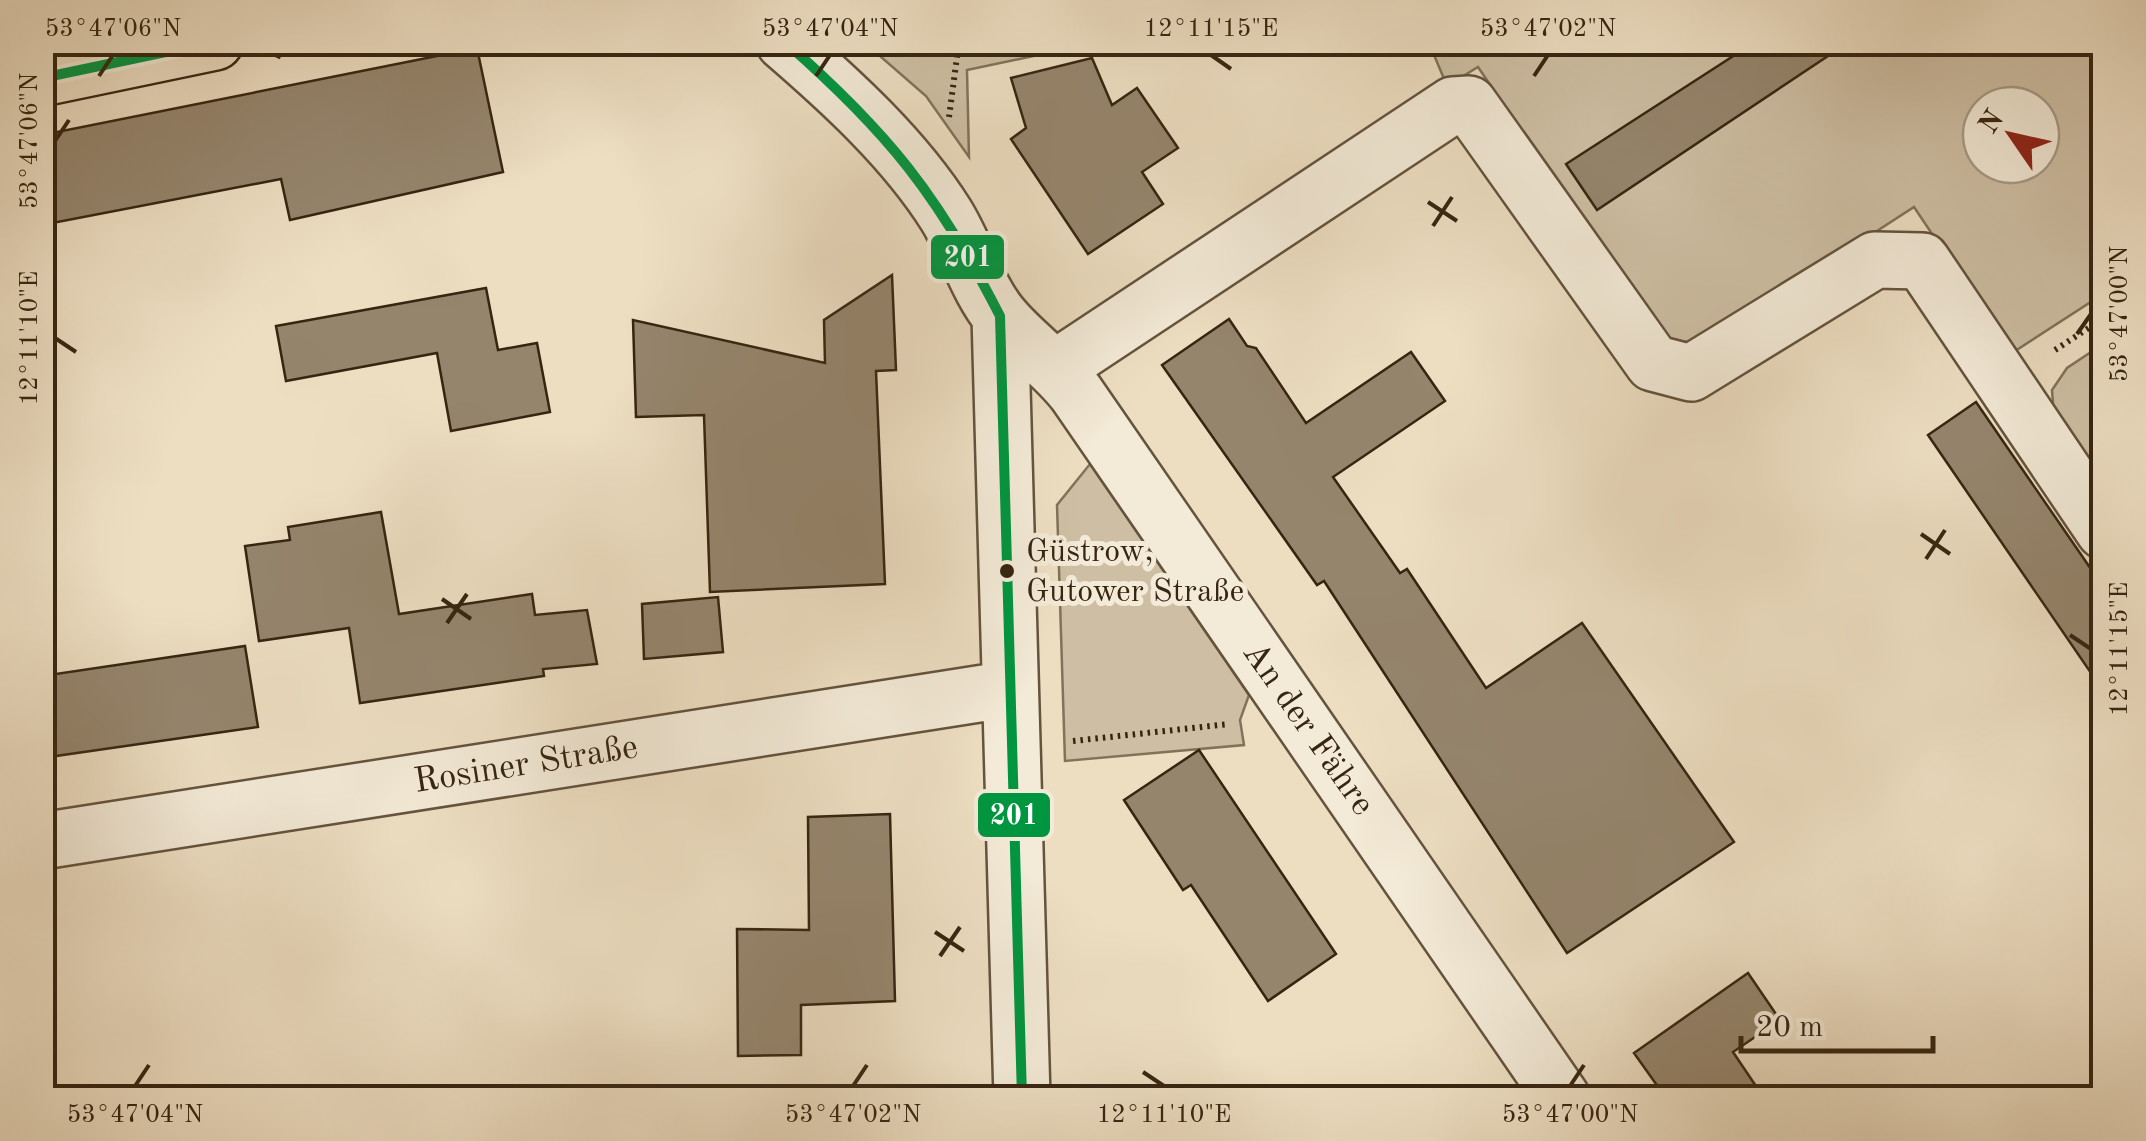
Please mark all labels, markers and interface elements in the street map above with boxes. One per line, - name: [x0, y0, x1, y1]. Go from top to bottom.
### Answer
- text: 53°47'06"N: [45, 17, 181, 42]
- text: 53°47'04"N: [762, 17, 898, 42]
- text: 12°11'15"E: [1144, 17, 1278, 42]
- text: 53°47'02"N: [1480, 17, 1616, 42]
- text: 53°47'06"N: [18, 73, 43, 209]
- north arrow: [1961, 85, 2061, 185]
- text: N: [1975, 106, 2011, 139]
- line badge: 201: [929, 233, 1006, 281]
- text: 201: [944, 245, 992, 273]
- text: 53°47'00"N: [2108, 246, 2133, 382]
- text: 12°11'10"E: [18, 271, 43, 405]
- place label: Güstrow, Gutower Straße: [1026, 537, 1244, 609]
- marker: Güstrow, Gutower Straße: [997, 561, 1017, 581]
- text: 12°11'15"E: [2108, 582, 2133, 716]
- street label: An der Fähre: [1236, 636, 1380, 822]
- street label: Rosiner Straße: [411, 730, 641, 800]
- line badge: 201: [976, 791, 1052, 839]
- text: 201: [990, 803, 1038, 831]
- scale bar: [1741, 991, 1934, 1053]
- text: 20 m: [1756, 1013, 1823, 1043]
- text: 53°47'04"N: [67, 1103, 203, 1128]
- text: 53°47'02"N: [785, 1103, 921, 1128]
- text: 12°11'10"E: [1097, 1103, 1231, 1128]
- text: 53°47'00"N: [1502, 1103, 1638, 1128]

